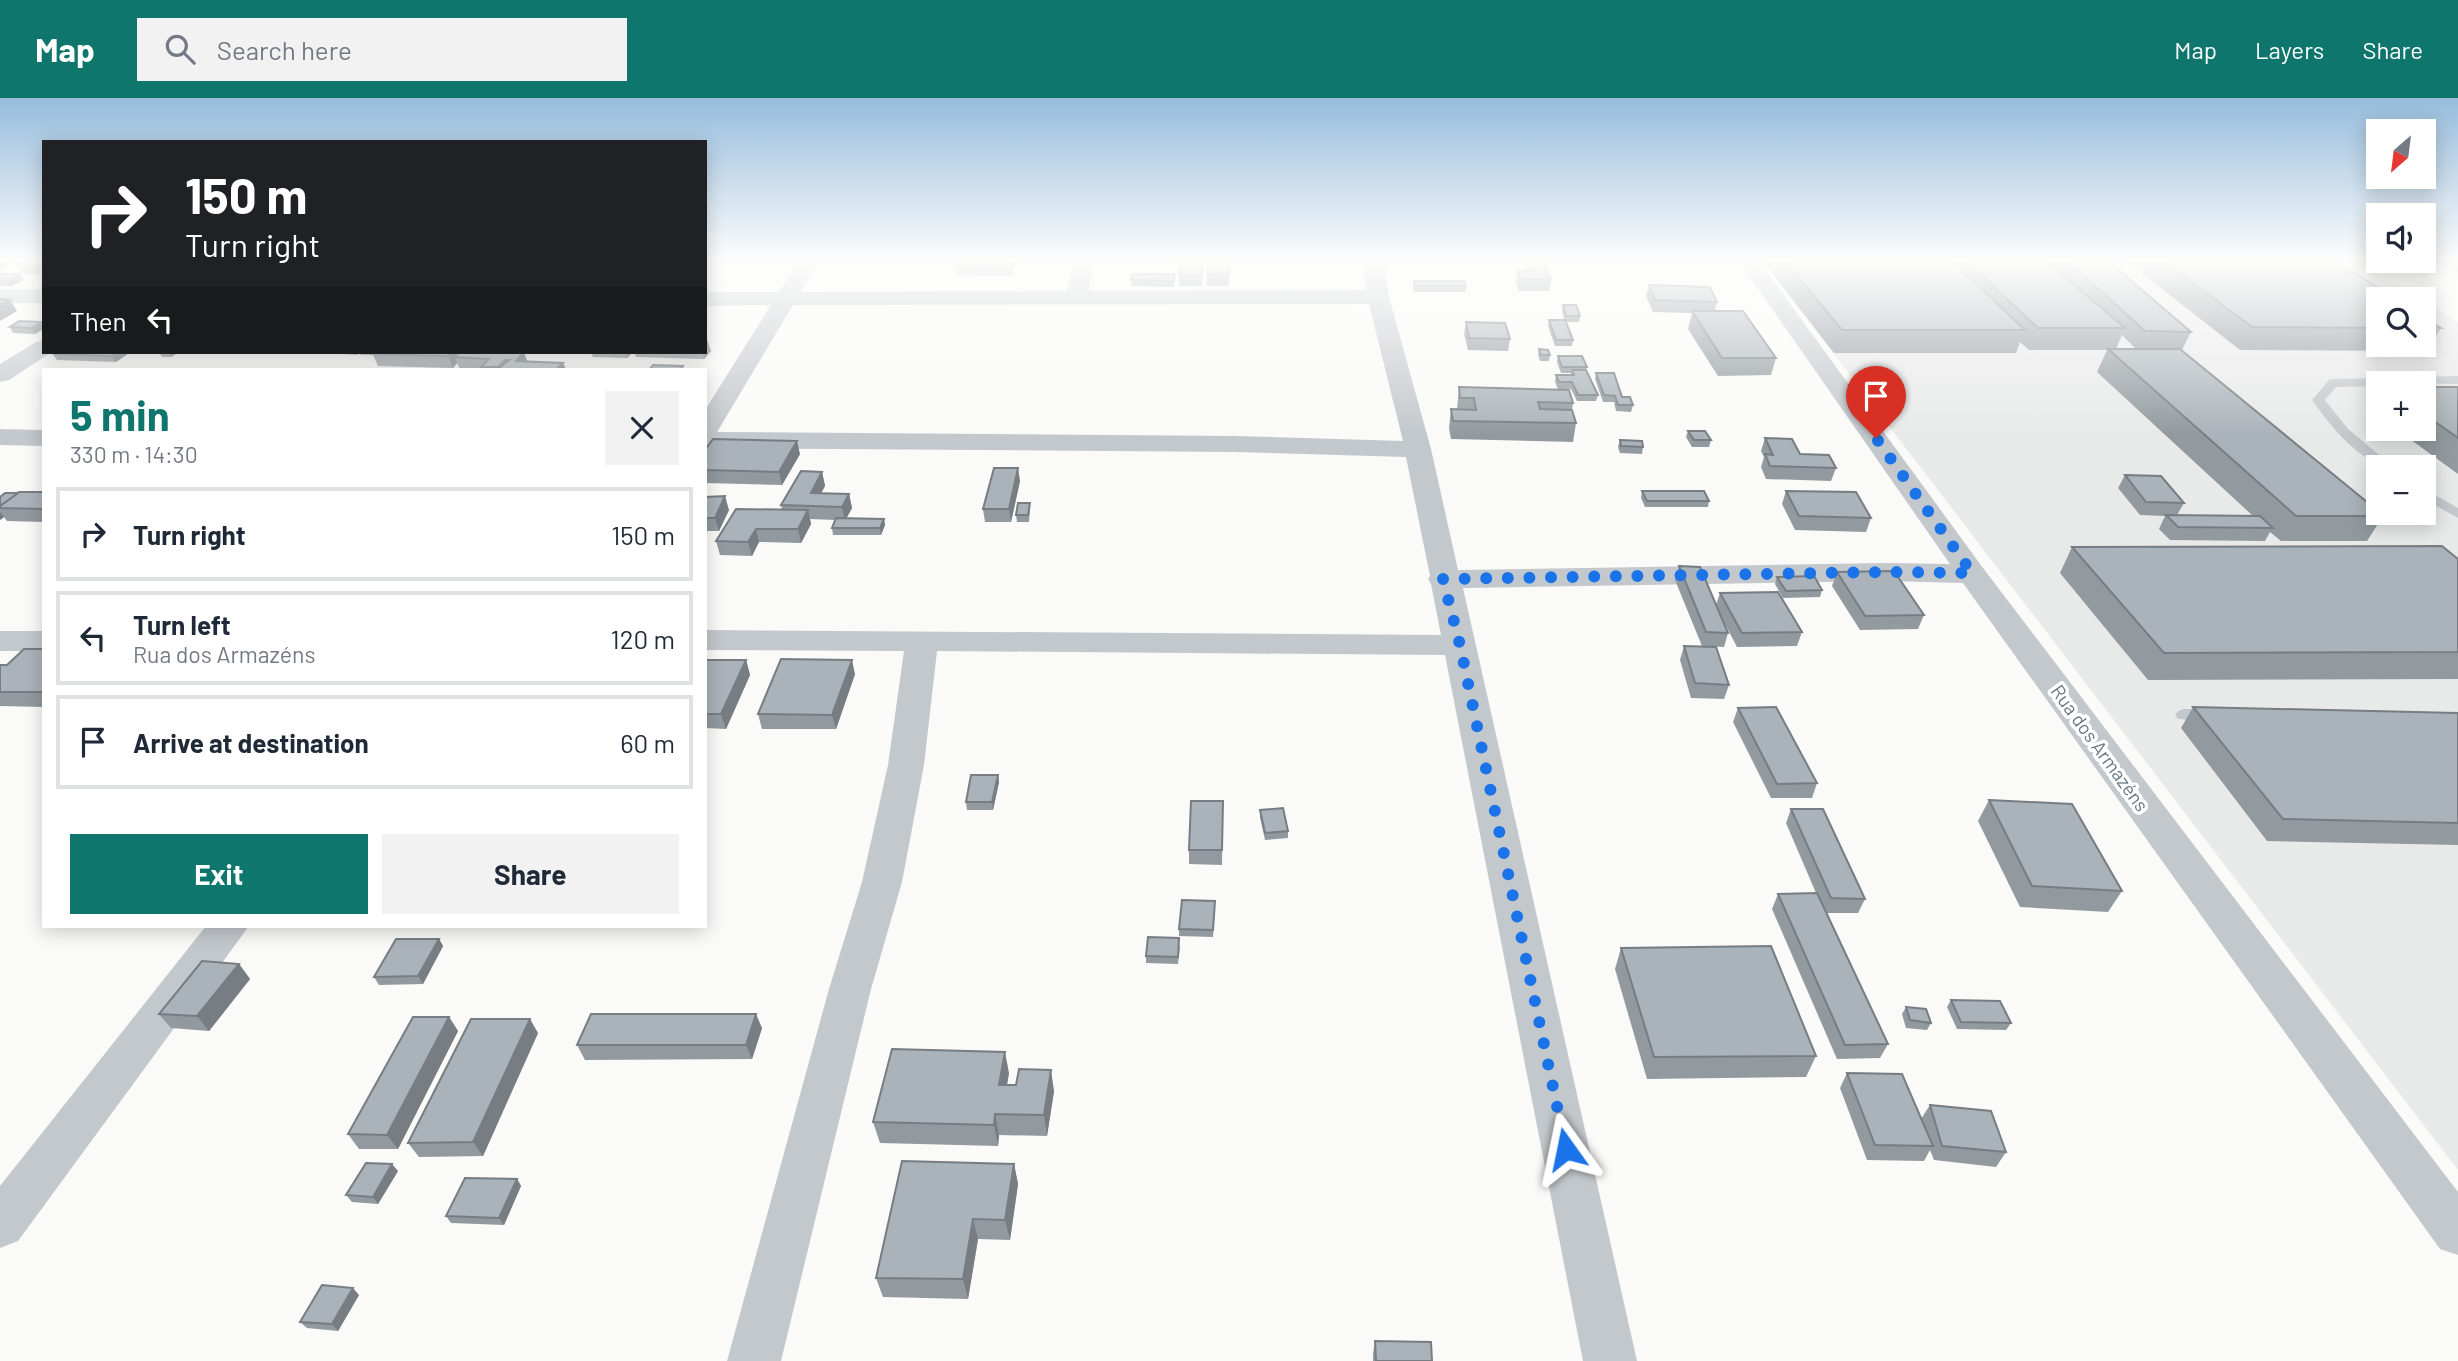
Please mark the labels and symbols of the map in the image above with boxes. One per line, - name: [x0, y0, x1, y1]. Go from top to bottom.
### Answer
- north arrow: [2366, 119, 2436, 189]
- pin: [1846, 366, 1906, 438]
- street label: Rua dos Armazéns: [2047, 680, 2154, 815]
- position arrow: [1529, 1112, 1603, 1186]

